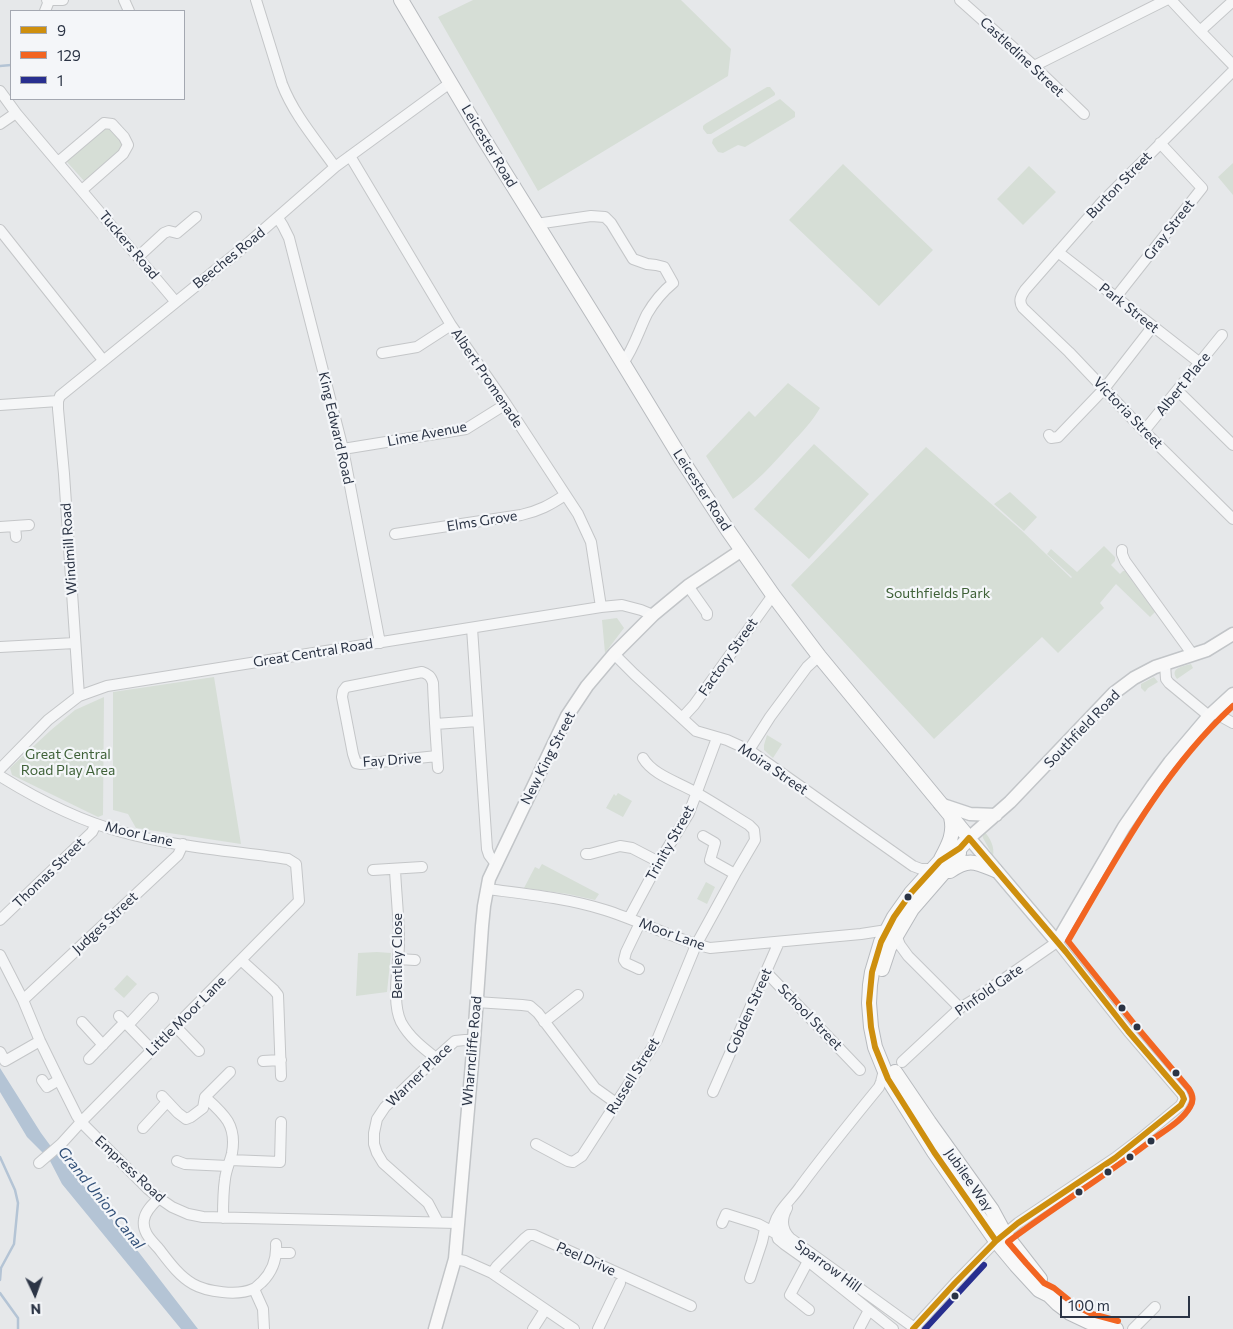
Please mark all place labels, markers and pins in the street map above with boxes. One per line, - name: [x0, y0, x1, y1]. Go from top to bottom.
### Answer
- unlabelled marker: [903, 892, 913, 902]
- unlabelled marker: [1117, 1003, 1127, 1013]
- unlabelled marker: [1132, 1022, 1142, 1032]
- unlabelled marker: [1171, 1068, 1181, 1078]
- unlabelled marker: [1146, 1136, 1156, 1146]
- unlabelled marker: [1125, 1152, 1135, 1162]
- unlabelled marker: [1103, 1167, 1113, 1177]
- unlabelled marker: [1074, 1187, 1084, 1197]
- unlabelled marker: [950, 1291, 960, 1301]

